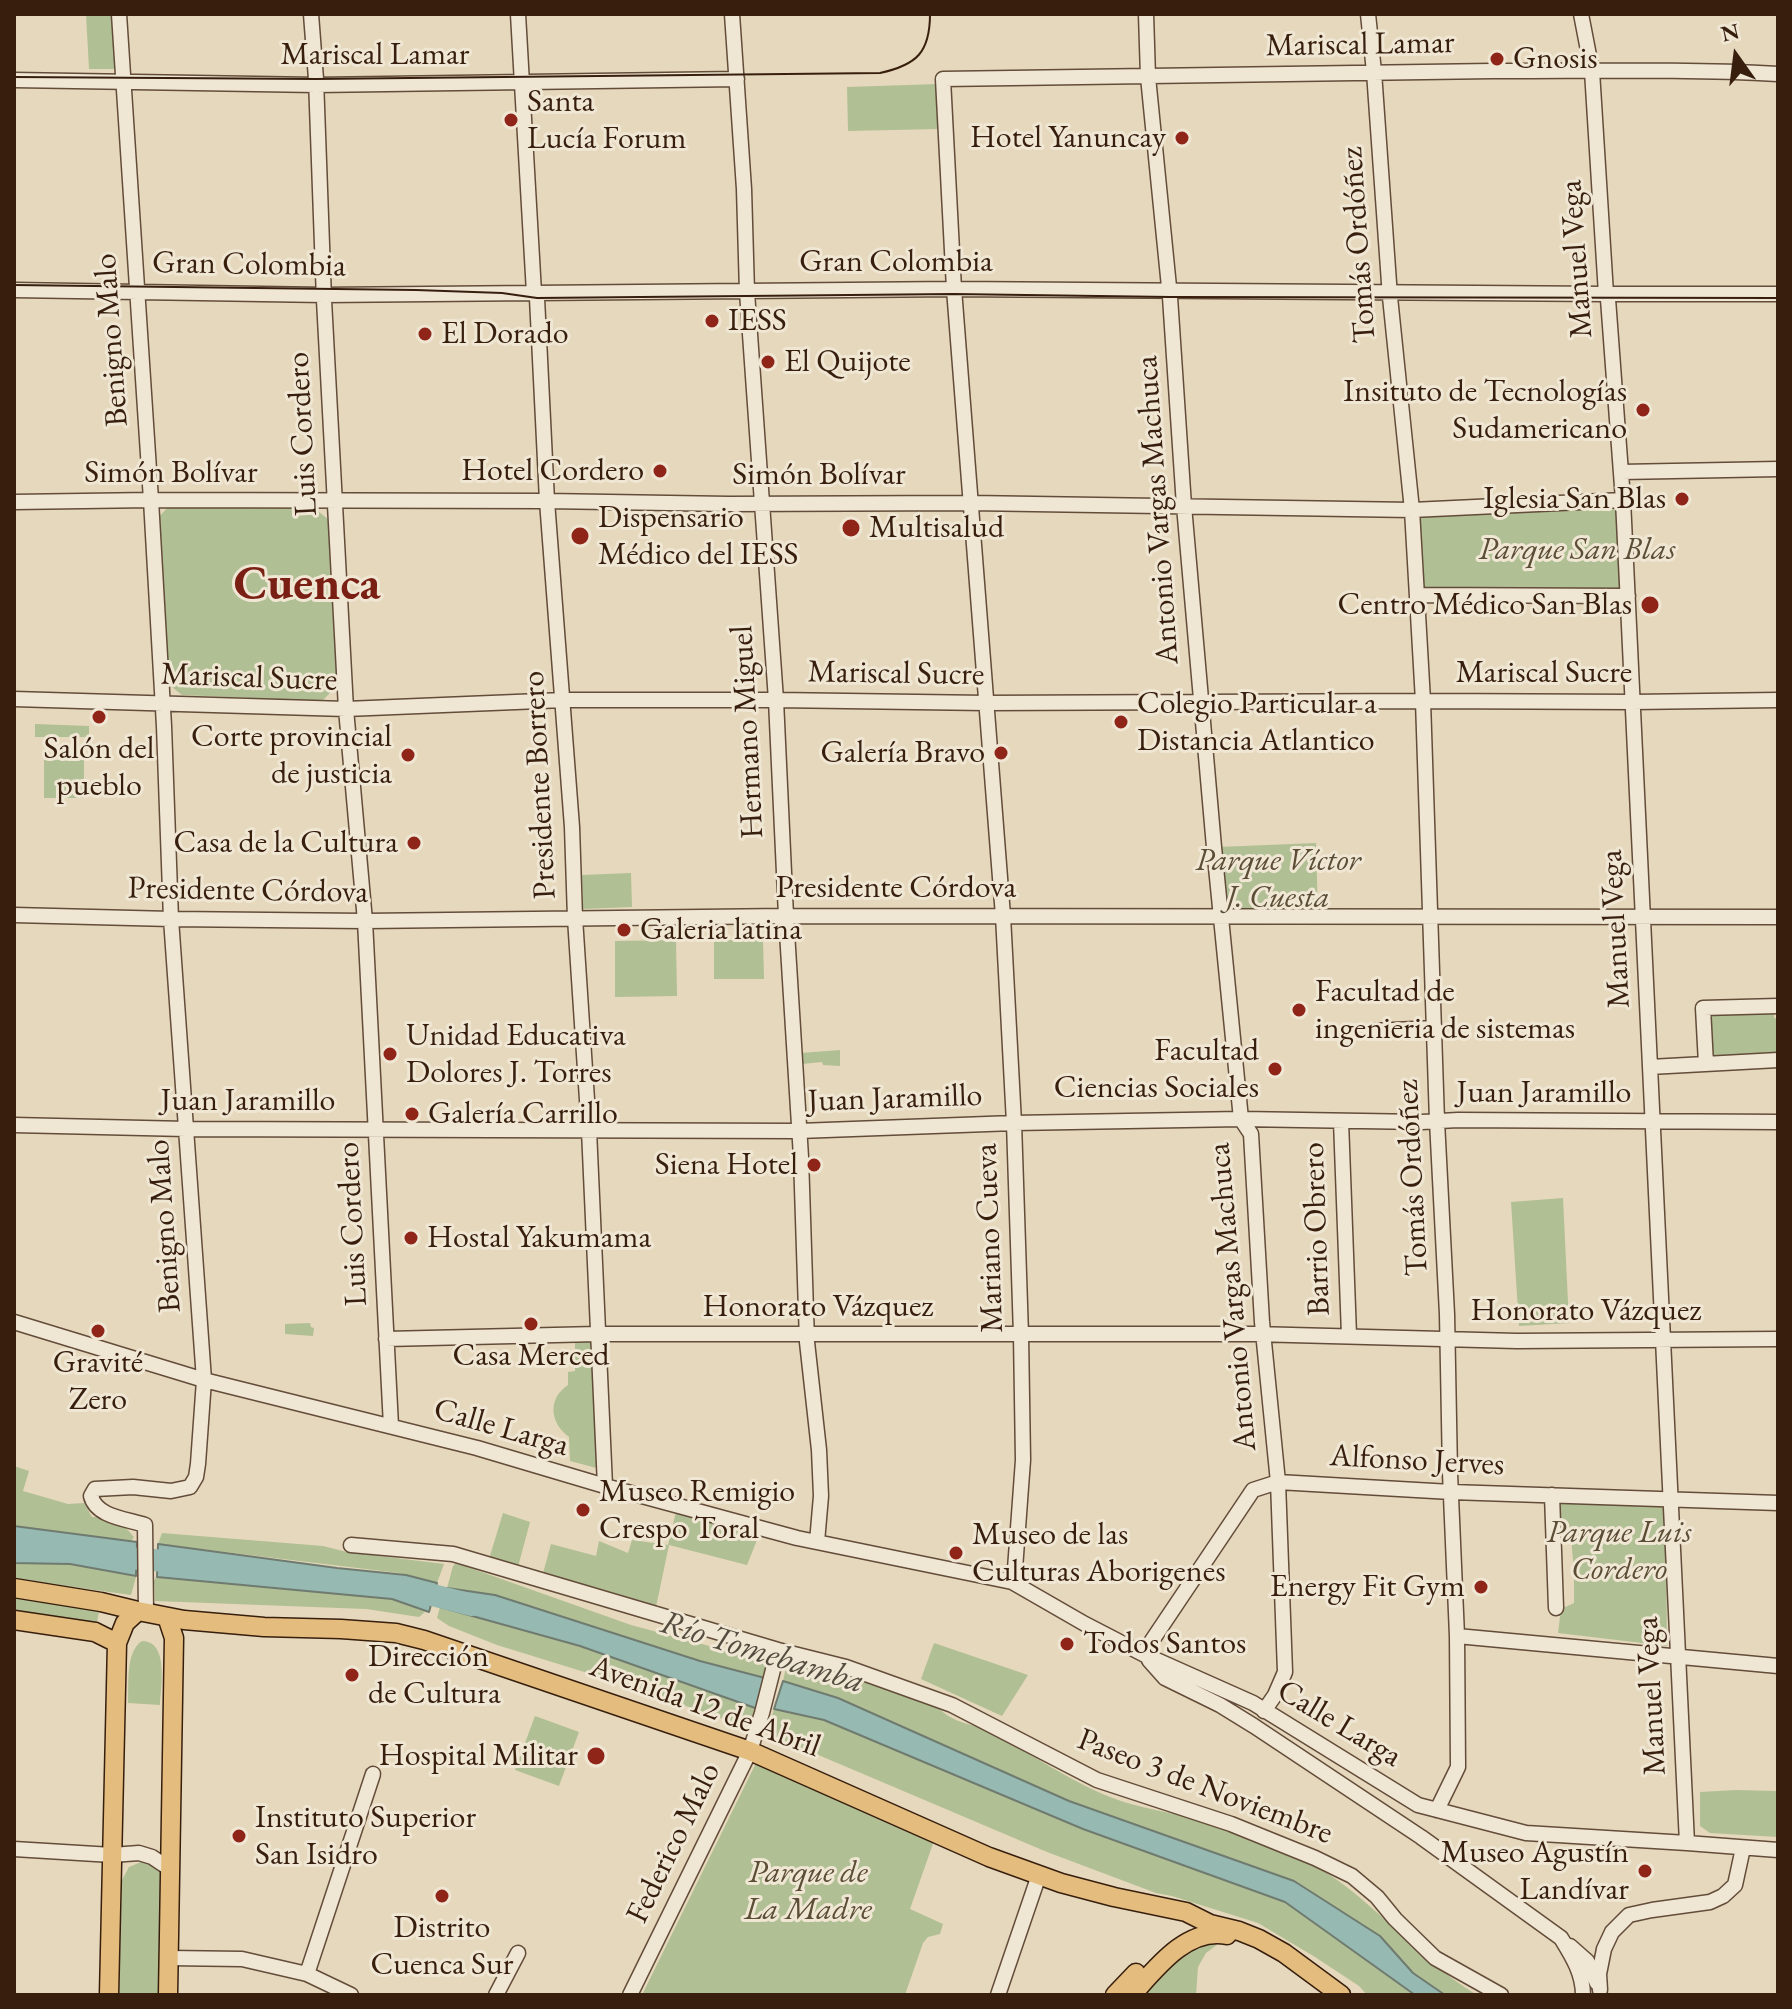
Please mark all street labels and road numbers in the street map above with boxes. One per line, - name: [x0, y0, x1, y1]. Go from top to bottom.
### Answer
- street label: Mariscal Lamar: [1265, 24, 1455, 66]
- street label: Mariscal Lamar: [280, 36, 470, 74]
- street label: Tomás Ordóñez: [1333, 145, 1385, 345]
- street label: Manuel Vega: [1552, 178, 1602, 340]
- street label: Gran Colombia: [799, 243, 993, 281]
- street label: Gran Colombia: [152, 244, 346, 286]
- street label: Benigno Malo: [87, 252, 137, 428]
- street label: Luis Cordero: [280, 351, 326, 517]
- street label: Antonio Vargas Machuca: [1128, 354, 1188, 666]
- street label: Simón Bolívar: [84, 454, 258, 492]
- street label: Simón Bolívar: [732, 456, 906, 494]
- street label: Hermano Miguel: [723, 624, 773, 840]
- street label: Mariscal Sucre: [807, 653, 985, 695]
- street label: Mariscal Sucre: [1456, 654, 1632, 692]
- street label: Mariscal Sucre: [160, 656, 338, 700]
- street label: Presidente Borrero: [515, 670, 565, 900]
- street label: Manuel Vega: [1593, 849, 1639, 1009]
- street label: Presidente Córdova: [776, 869, 1016, 907]
- street label: Presidente Córdova: [127, 870, 369, 912]
- street label: Juan Jaramillo: [1457, 1074, 1631, 1112]
- street label: Juan Jaramillo: [807, 1077, 983, 1121]
- street label: Tomás Ordóñez: [1389, 1079, 1437, 1277]
- street label: Juan Jaramillo: [161, 1082, 335, 1120]
- street label: Benigno Malo: [140, 1138, 190, 1314]
- street label: Luis Cordero: [330, 1141, 376, 1307]
- street label: Antonio Vargas Machuca: [1200, 1141, 1266, 1453]
- street label: Barrio Obrero: [1295, 1142, 1339, 1316]
- street label: Mariano Cueva: [968, 1143, 1012, 1333]
- street label: Honorato Vázquez: [703, 1288, 933, 1326]
- street label: Honorato Vázquez: [1471, 1292, 1701, 1330]
- street label: Calle Larga: [429, 1390, 573, 1466]
- street label: Alfonso Jerves: [1329, 1437, 1505, 1485]
- street label: Manuel Vega: [1629, 1616, 1675, 1776]
- street label: Avenida 12 de Abril: [584, 1647, 826, 1767]
- street label: Calle Larga: [1270, 1672, 1408, 1776]
- street label: Paseo 3 de Noviembre: [1072, 1721, 1338, 1853]
- street label: Federico Malo: [619, 1756, 729, 1930]

